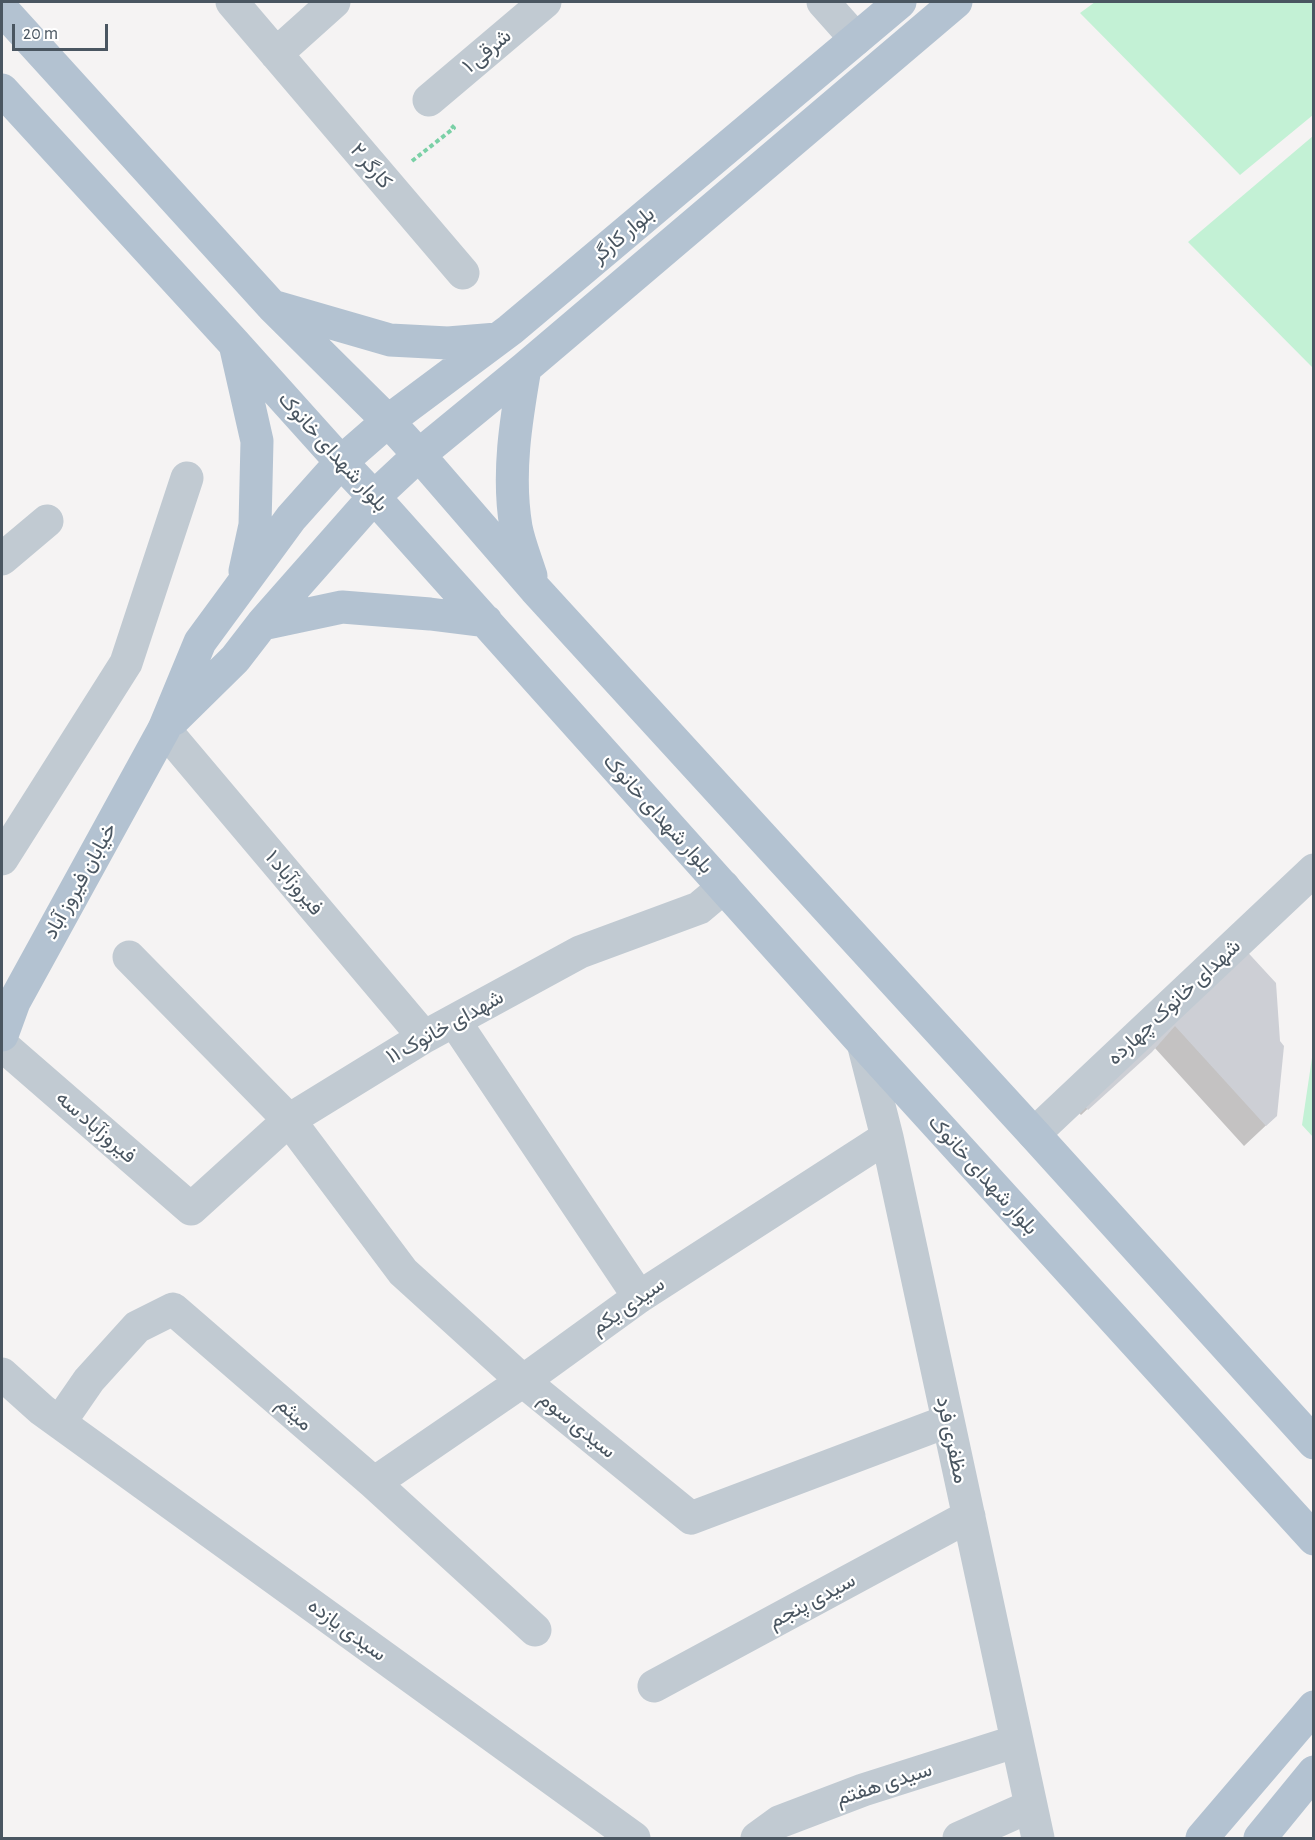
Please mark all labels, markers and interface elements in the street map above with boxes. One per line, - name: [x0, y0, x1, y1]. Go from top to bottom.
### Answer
- scale bar: [15, 12, 111, 50]
- street label: شرقی ۱: [457, 23, 517, 79]
- text: 20 m: [23, 25, 58, 43]
- street label: کارگر ۲: [345, 138, 397, 194]
- street label: بلوار کارگر: [586, 201, 660, 269]
- street label: بلوار شهدای خانوک: [273, 387, 393, 517]
- street label: بلوار شهدای خانوک: [598, 749, 718, 879]
- street label: خیابان فیروز آباد: [38, 819, 122, 943]
- street label: فیروزآباد ۱: [260, 845, 328, 921]
- street label: شهدای خانوک چهارده: [1102, 934, 1246, 1070]
- street label: شهدای خانوک ۱۱: [382, 984, 508, 1070]
- street label: فیروزآباد سه: [51, 1085, 141, 1169]
- street label: بلوار شهدای خانوک: [923, 1110, 1043, 1240]
- street label: سیدی یکم: [586, 1272, 670, 1340]
- street label: سیدی سوم: [533, 1386, 621, 1464]
- street label: میثم: [271, 1391, 317, 1437]
- street label: مظفری فرد: [930, 1394, 974, 1486]
- street label: سیدی پنجم: [764, 1568, 860, 1634]
- street label: سیدی یازده: [303, 1593, 391, 1667]
- street label: سیدی هفتم: [833, 1757, 935, 1811]

